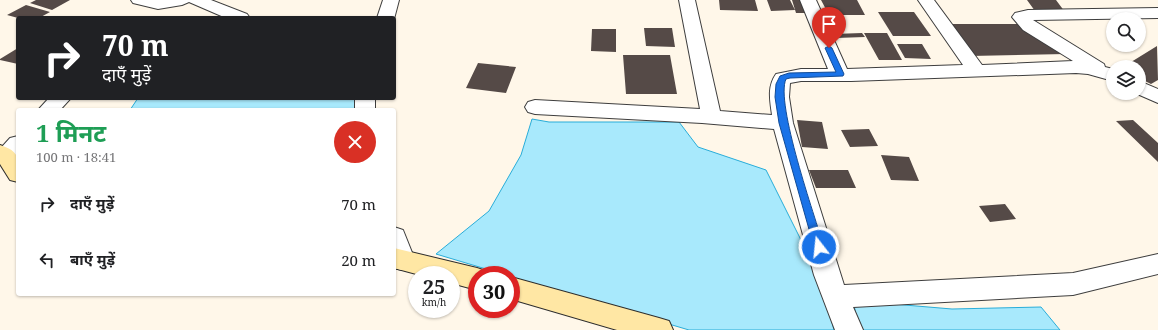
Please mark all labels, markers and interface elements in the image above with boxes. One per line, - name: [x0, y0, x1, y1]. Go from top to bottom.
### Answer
- pin: [812, 7.0, 846, 48]
- map controls: [1106, 12, 1146, 100]
- button: search: [1106, 12, 1146, 52]
- icon: arrive: [818, 13, 840, 35]
- text: 70 m: [102, 26, 169, 64]
- icon: right: [36, 32, 88, 84]
- button: layers: [1106, 60, 1146, 100]
- text: दाएँ मुड़ें: [102, 62, 151, 86]
- text: 1 मिनट: [36, 116, 106, 149]
- button: close: [334, 121, 376, 163]
- text: 100 m · 18:41: [36, 148, 116, 166]
- icon: right: [36, 193, 58, 215]
- text: दाएँ मुड़ें: [70, 193, 114, 213]
- text: 70 m: [341, 194, 376, 214]
- position arrow: [798, 226, 840, 268]
- icon: left: [36, 249, 58, 271]
- text: बाएँ मुड़ें: [70, 249, 115, 269]
- text: 20 m: [341, 250, 376, 270]
- speed limit sign: 30: [468, 266, 520, 318]
- text: 25: [423, 273, 445, 300]
- text: km/h: [422, 295, 446, 309]

